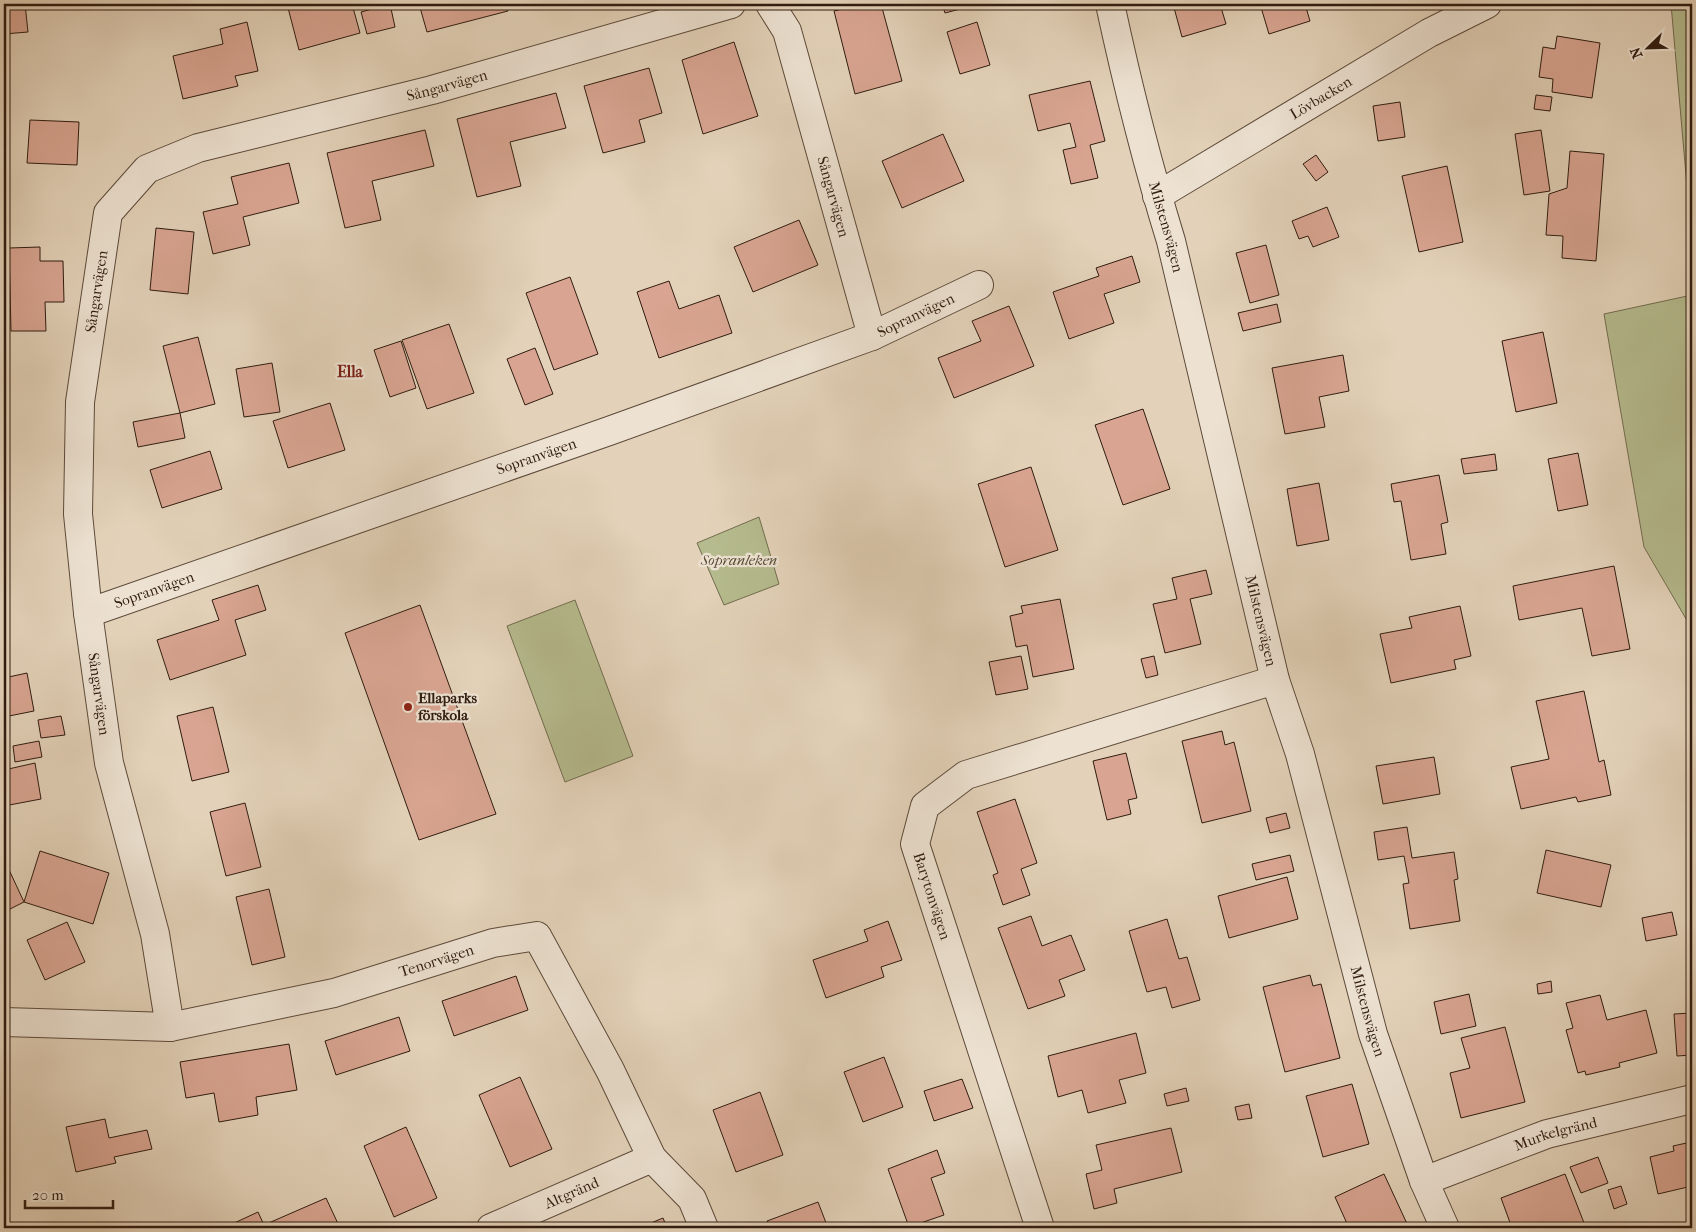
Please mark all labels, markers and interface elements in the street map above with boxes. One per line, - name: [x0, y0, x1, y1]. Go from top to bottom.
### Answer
- north arrow: [1624, 22, 1674, 72]
- text: N: [1626, 44, 1646, 61]
- street label: Sångarvägen: [405, 65, 490, 105]
- street label: Lövbacken: [1287, 72, 1355, 123]
- street label: Sångarvägen: [813, 154, 853, 240]
- street label: Milstensvägen: [1145, 180, 1187, 274]
- street label: Sångarvägen: [81, 249, 111, 334]
- street label: Sopranvägen: [874, 289, 958, 341]
- district label: Ella: [337, 362, 364, 381]
- street label: Sopranvägen: [494, 434, 579, 479]
- park label: Sopranleken: [700, 551, 777, 569]
- street label: Sopranvägen: [112, 568, 197, 612]
- street label: Milstensvägen: [1241, 573, 1281, 668]
- street label: Sångarvägen: [84, 652, 114, 737]
- place label: Ellaparks förskola: [417, 689, 477, 724]
- marker: Ellaparks förskola: [402, 701, 414, 713]
- street label: Barytonvägen: [909, 850, 955, 942]
- street label: Tenorvägen: [397, 941, 476, 981]
- street label: Milstensvägen: [1347, 964, 1389, 1059]
- street label: Murkelgränd: [1512, 1113, 1600, 1155]
- street label: Altgränd: [541, 1173, 602, 1213]
- scale bar: [25, 1177, 112, 1209]
- text: 20 m: [32, 1186, 64, 1204]

